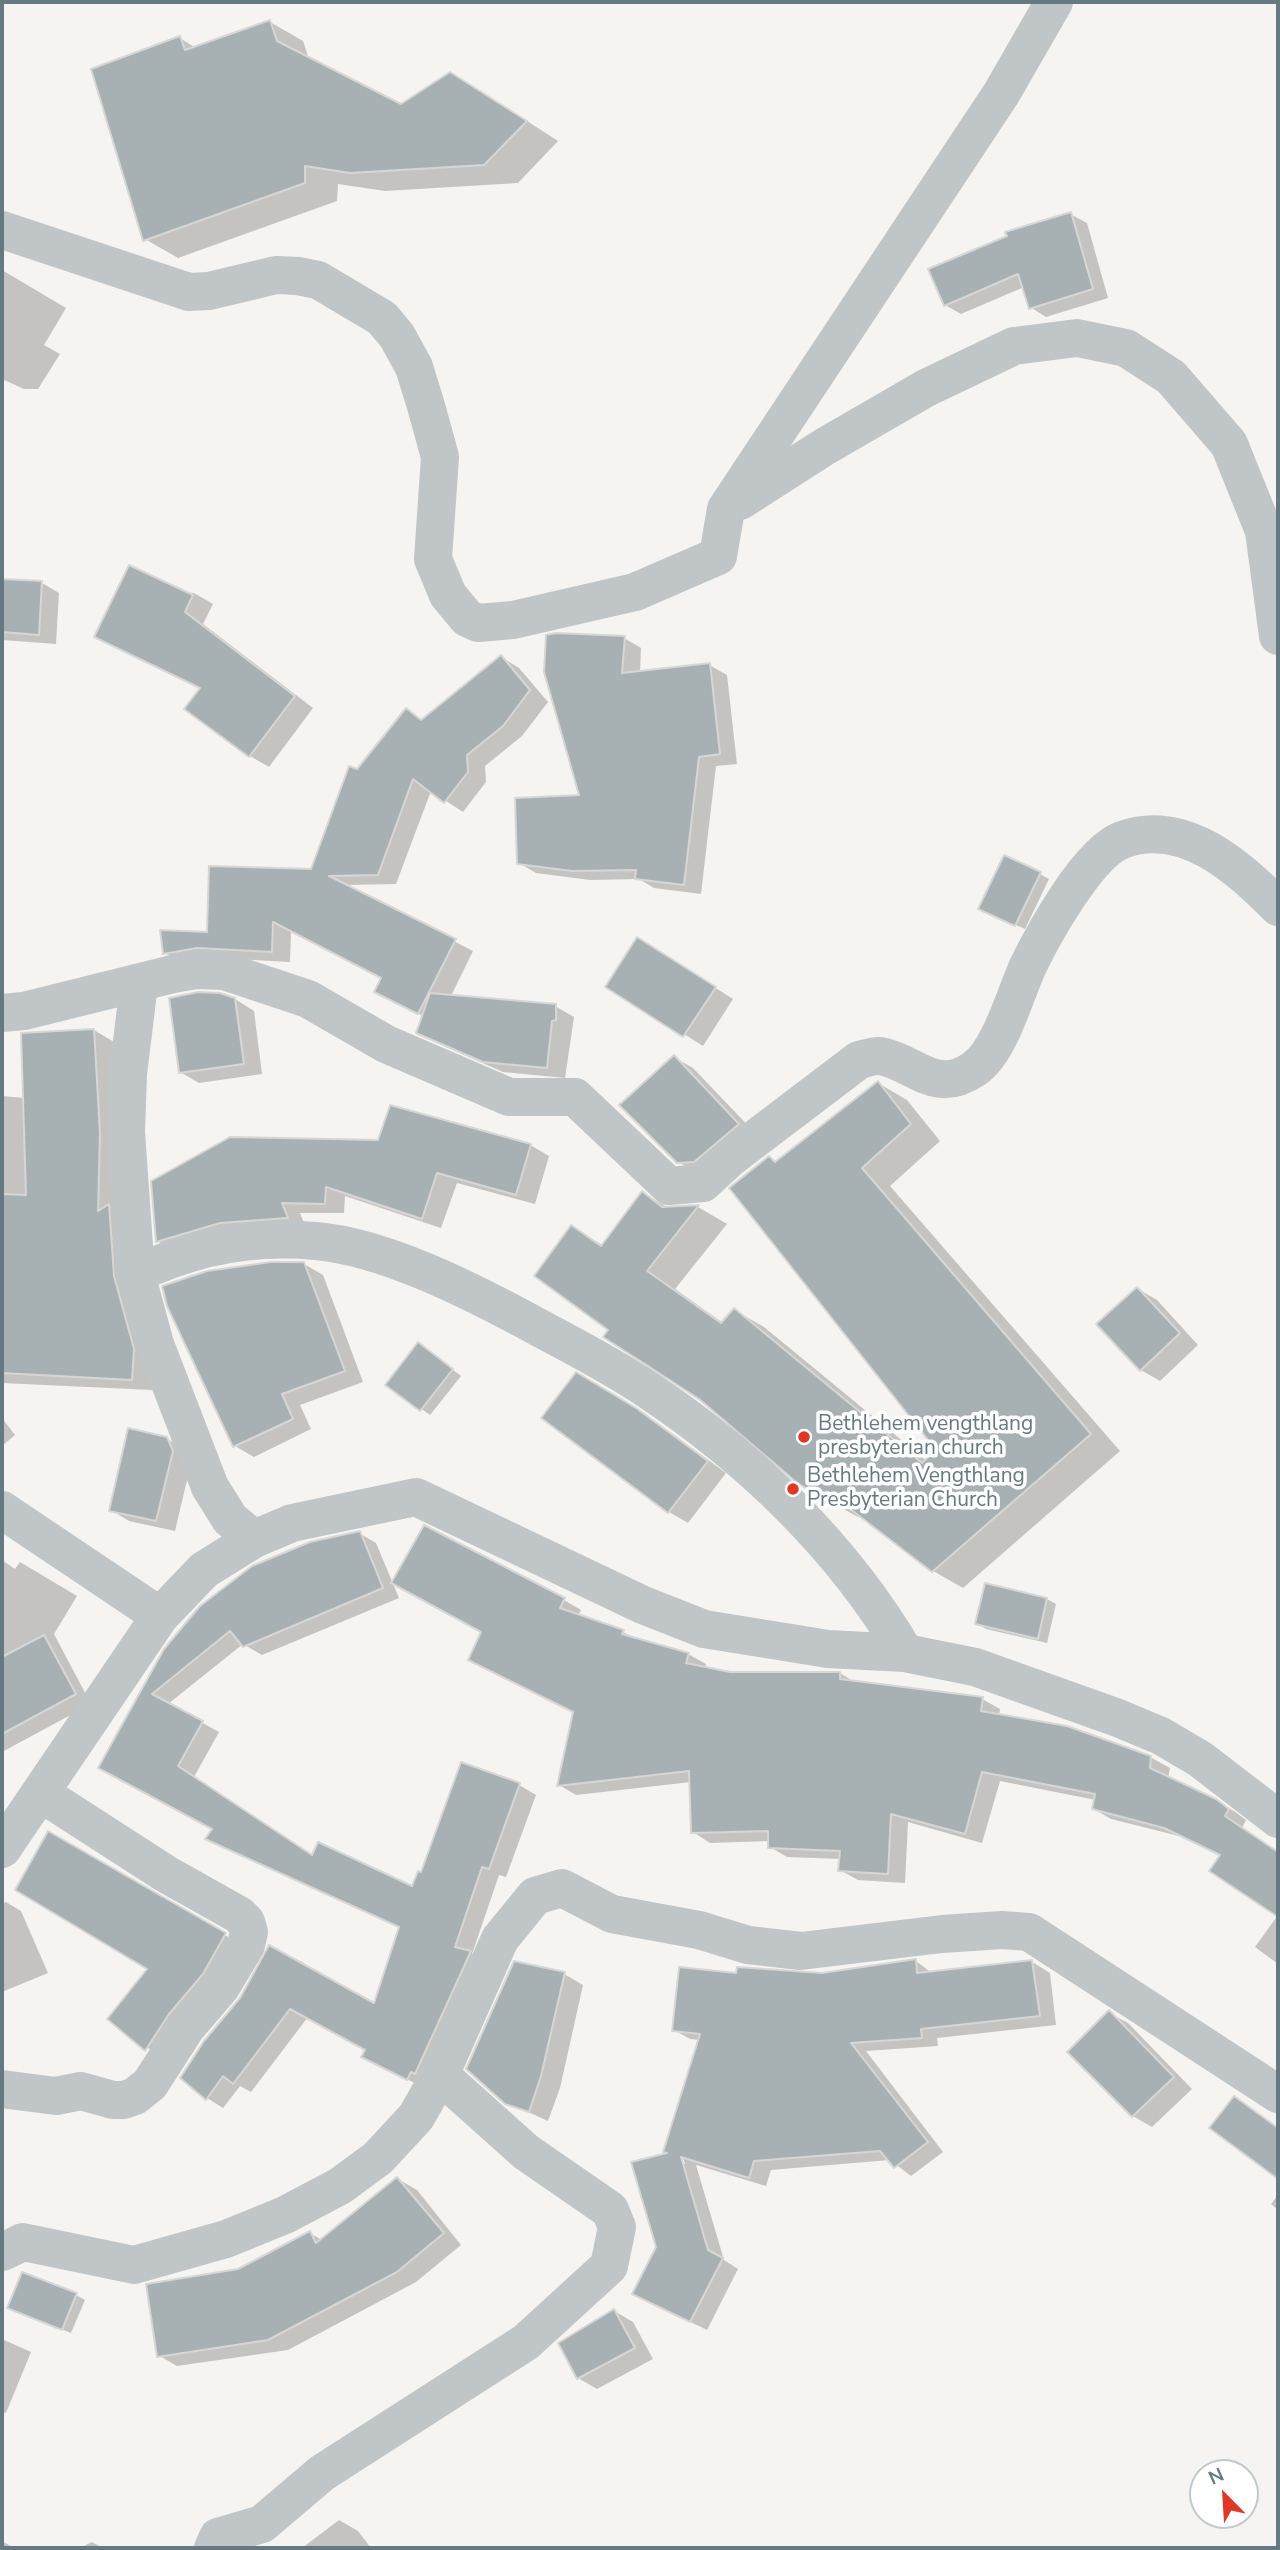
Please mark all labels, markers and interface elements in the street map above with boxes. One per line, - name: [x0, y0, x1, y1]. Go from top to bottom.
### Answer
- place label: Bethlehem vengthlang presbyterian church: [818, 1412, 1033, 1462]
- marker: Bethlehem vengthlang presbyterian church: [796, 1429, 812, 1445]
- place label: Bethlehem Vengthlang Presbyterian Church: [807, 1464, 1025, 1514]
- marker: Bethlehem Vengthlang Presbyterian Church: [785, 1481, 801, 1497]
- north arrow: [1189, 2459, 1259, 2529]
- text: N: [1204, 2462, 1228, 2491]

